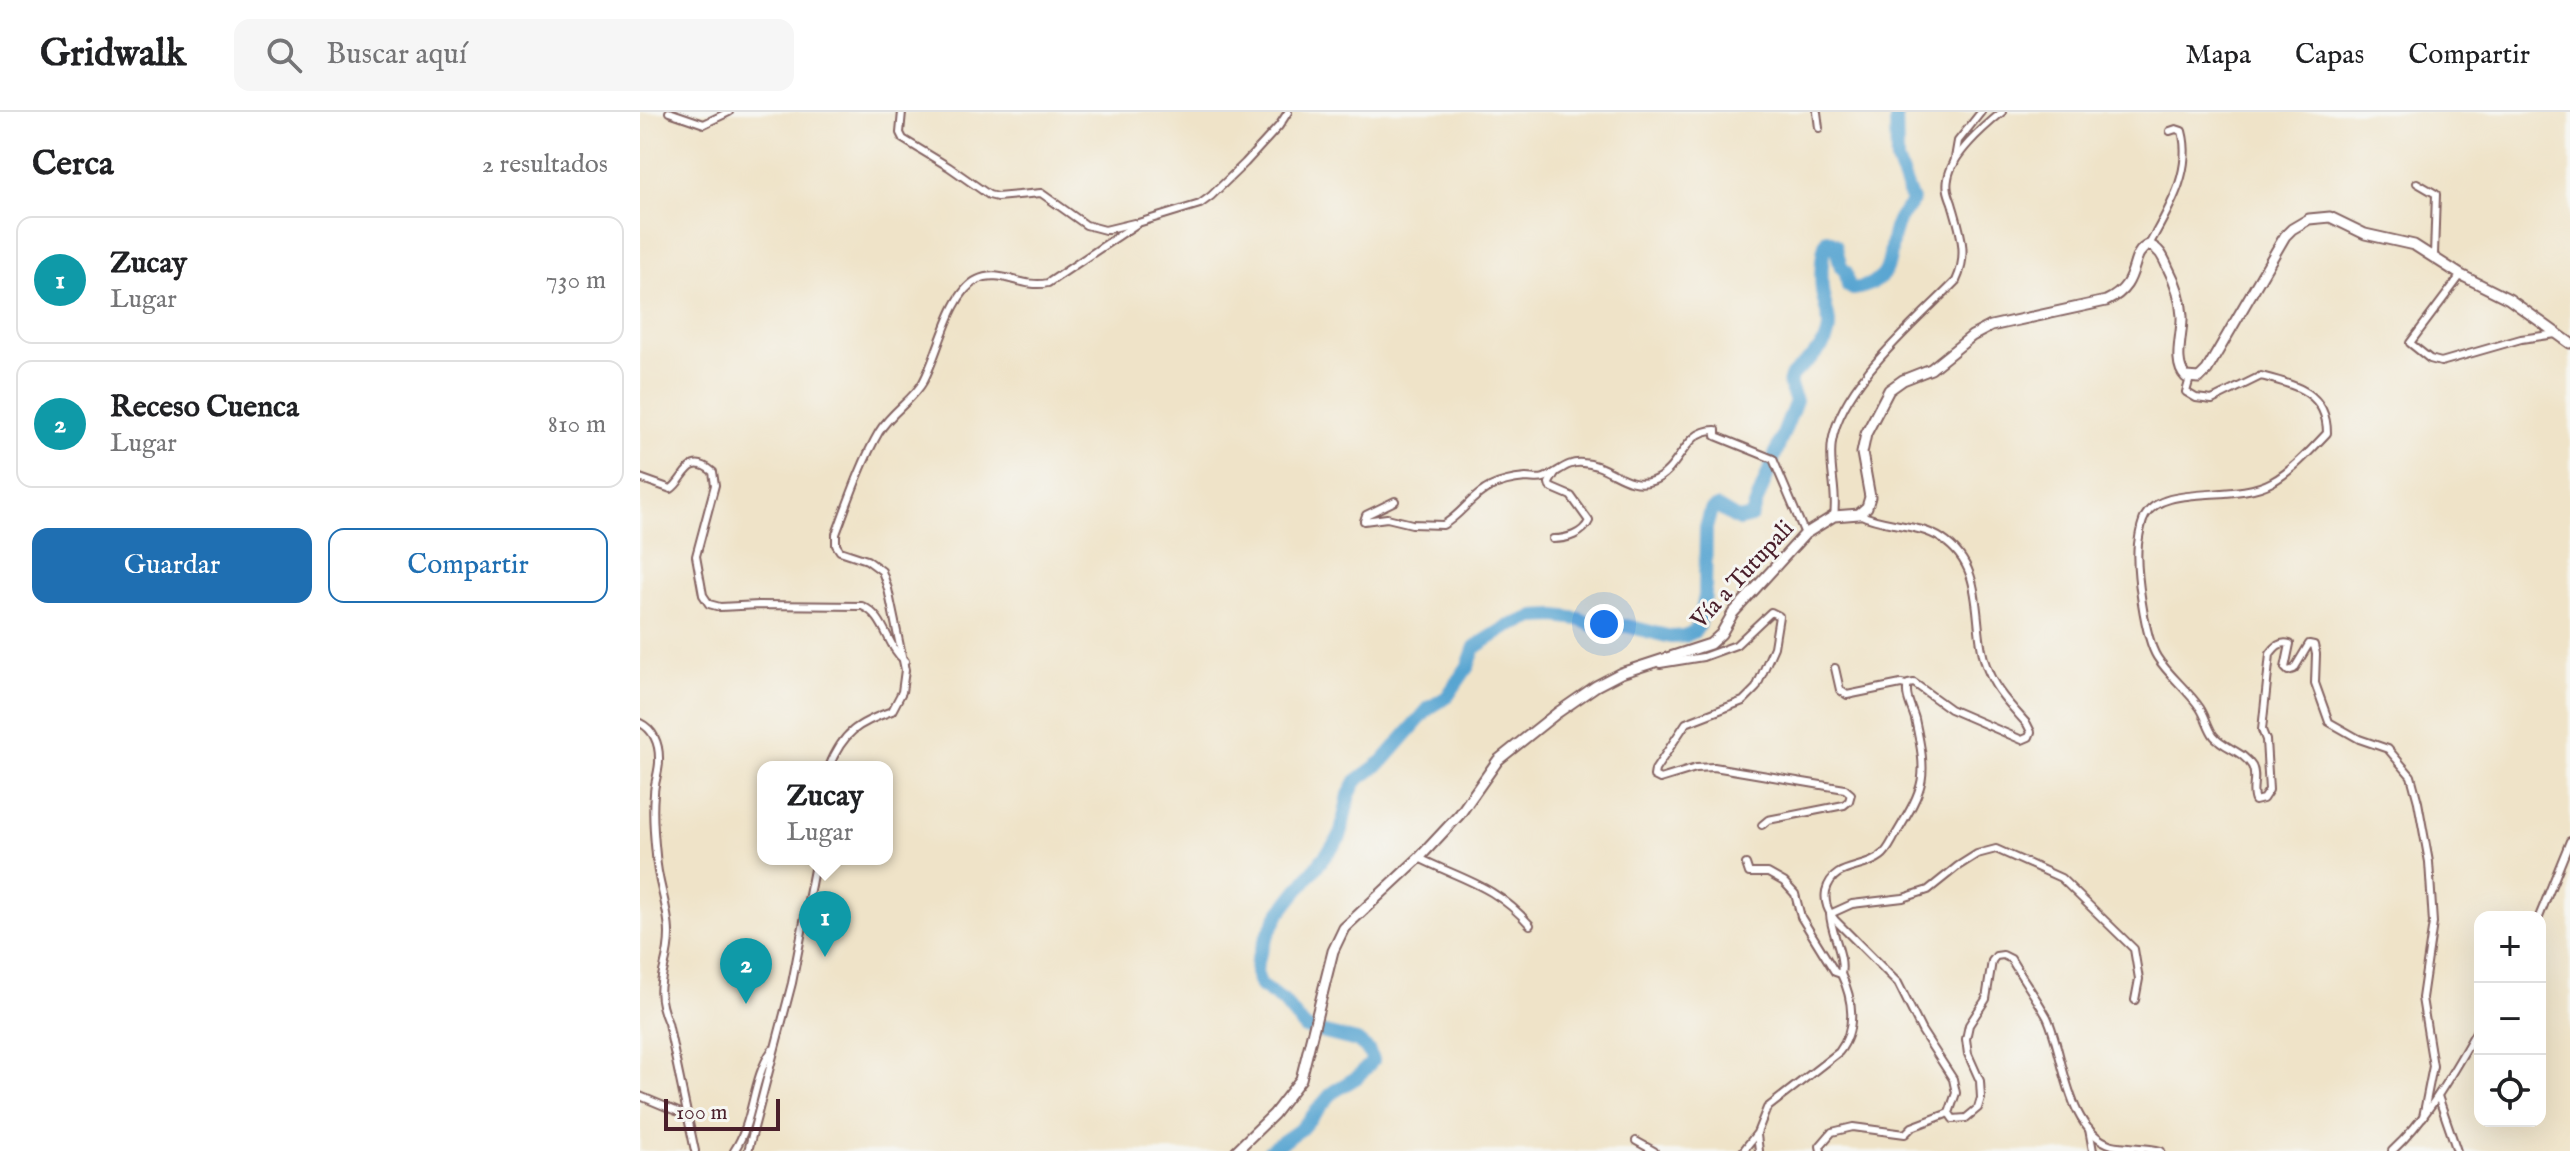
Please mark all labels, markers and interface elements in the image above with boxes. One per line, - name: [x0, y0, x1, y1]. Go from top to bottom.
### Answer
- search box: [234, 19, 794, 91]
- text: Gridwalk: [40, 31, 186, 79]
- icon: search: [262, 33, 306, 77]
- text: Buscar aquí: [326, 36, 467, 74]
- text: Mapa: [2185, 38, 2251, 73]
- text: Capas: [2295, 38, 2364, 73]
- text: Compartir: [2408, 38, 2530, 73]
- text: Cerca: [32, 143, 114, 186]
- text: 2 resultados: [482, 148, 608, 181]
- text: Zucay: [110, 245, 187, 283]
- text: 1: [55, 264, 65, 297]
- text: 730 m: [546, 264, 606, 297]
- text: Lugar: [110, 283, 177, 316]
- text: Receso Cuenca: [110, 389, 299, 427]
- text: 2: [54, 408, 66, 441]
- text: 810 m: [548, 408, 606, 441]
- text: Lugar: [110, 427, 177, 460]
- street label: Vía a Tutupali: [1684, 514, 1801, 637]
- button: Guardar: [32, 528, 312, 603]
- button: Compartir: [328, 528, 608, 603]
- your location: [1584, 604, 1624, 644]
- popup: [757, 761, 893, 865]
- text: Zucay: [787, 778, 863, 816]
- text: Lugar: [787, 816, 853, 849]
- pin: 1: [799, 891, 851, 957]
- map controls: [2474, 911, 2546, 1127]
- button: +: [2474, 911, 2546, 983]
- pin: 2: [720, 938, 772, 1004]
- button: −: [2474, 983, 2546, 1055]
- button: locate: [2474, 1055, 2546, 1127]
- scale bar: [664, 1095, 780, 1131]
- text: 100 m: [676, 1099, 728, 1127]

